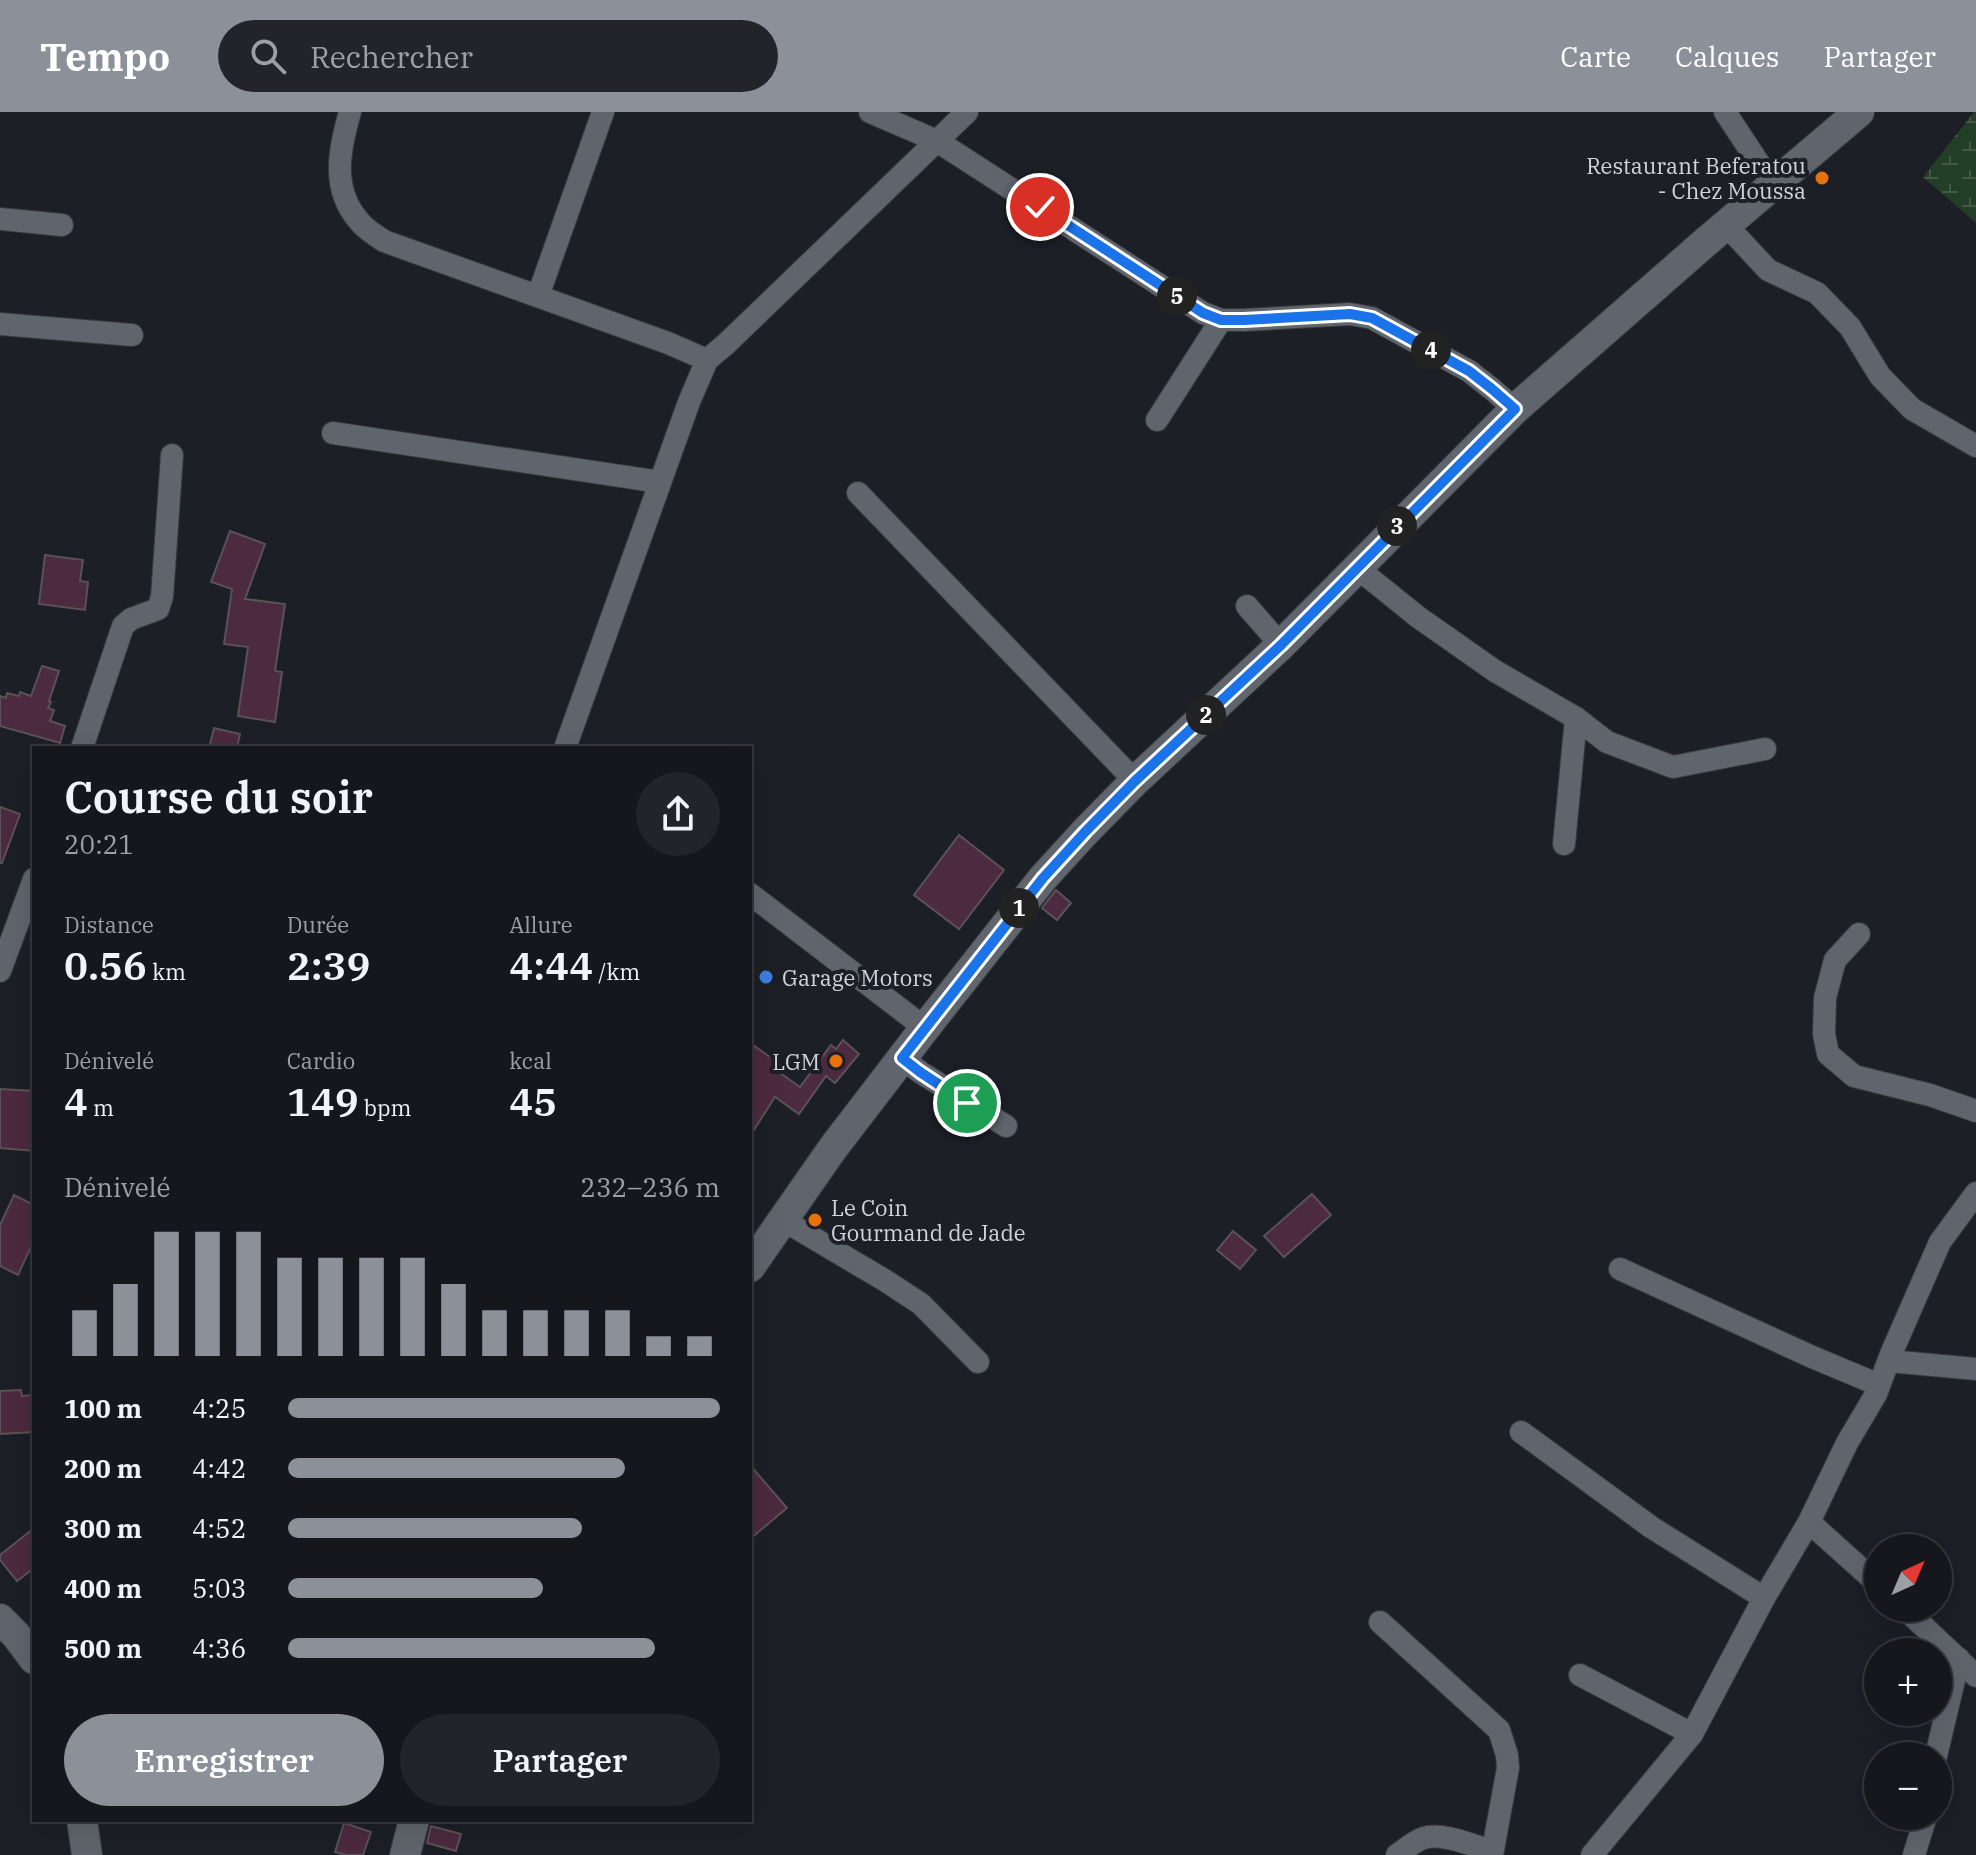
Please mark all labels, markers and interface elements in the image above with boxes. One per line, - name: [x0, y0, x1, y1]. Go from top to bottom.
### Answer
- search box: [218, 20, 778, 92]
- text: Tempo: [40, 32, 170, 81]
- icon: search: [246, 34, 290, 78]
- text: Rechercher: [310, 37, 473, 76]
- text: Carte: [1560, 38, 1631, 75]
- text: Calques: [1675, 38, 1779, 75]
- text: Partager: [1823, 38, 1936, 75]
- place label: Restaurant Beferatou - Chez Moussa: [1586, 151, 1806, 205]
- marker: Restaurant Beferatou - Chez Moussa: [1813, 169, 1831, 187]
- pin: [1006, 173, 1074, 241]
- icon: check: [1018, 185, 1062, 229]
- pin: 5: [1157, 276, 1197, 316]
- text: 5: [1170, 281, 1184, 310]
- pin: 4: [1411, 330, 1451, 370]
- text: 4: [1424, 335, 1438, 364]
- pin: 3: [1377, 506, 1417, 546]
- text: 3: [1390, 511, 1404, 540]
- pin: 2: [1186, 695, 1226, 735]
- text: 2: [1199, 700, 1213, 729]
- text: Course du soir: [64, 768, 373, 825]
- button: share: [636, 772, 720, 856]
- text: 20:21: [64, 827, 134, 861]
- pin: 1: [999, 888, 1039, 928]
- text: 1: [1012, 893, 1026, 922]
- text: Distance: [64, 910, 154, 939]
- text: Durée: [287, 910, 349, 939]
- text: Allure: [509, 910, 573, 939]
- text: 0.56: [64, 939, 147, 991]
- text: 2:39: [287, 939, 371, 991]
- text: 4:44: [509, 939, 593, 991]
- text: km: [147, 957, 186, 986]
- text: /km: [593, 957, 640, 986]
- place label: Garage Motors: [782, 963, 933, 992]
- marker: Garage Motors: [757, 968, 775, 986]
- text: Dénivelé: [64, 1046, 154, 1075]
- text: Cardio: [287, 1046, 355, 1075]
- text: kcal: [509, 1046, 552, 1075]
- place label: LGM: [772, 1047, 820, 1076]
- marker: LGM: [827, 1052, 845, 1070]
- pin: [933, 1069, 1001, 1137]
- text: 4: [64, 1075, 88, 1127]
- text: 149: [287, 1075, 359, 1127]
- text: 45: [509, 1075, 557, 1127]
- icon: arrive: [945, 1081, 989, 1125]
- text: m: [88, 1093, 114, 1122]
- text: bpm: [359, 1093, 411, 1122]
- text: Dénivelé: [64, 1170, 170, 1204]
- text: 232–236 m: [580, 1170, 720, 1204]
- place label: Le Coin Gourmand de Jade: [831, 1193, 1026, 1247]
- marker: Le Coin Gourmand de Jade: [806, 1211, 824, 1229]
- text: 100 m: [64, 1391, 142, 1425]
- text: 4:25: [192, 1391, 246, 1425]
- text: 200 m: [64, 1451, 142, 1485]
- text: 4:42: [192, 1451, 246, 1485]
- text: 300 m: [64, 1511, 142, 1545]
- text: 4:52: [192, 1511, 246, 1545]
- north arrow: [1864, 1534, 1952, 1622]
- map controls: [1864, 1534, 1952, 1830]
- text: 400 m: [64, 1571, 142, 1605]
- text: 5:03: [192, 1571, 246, 1605]
- text: 500 m: [64, 1631, 142, 1665]
- text: 4:36: [192, 1631, 246, 1665]
- button: +: [1864, 1638, 1952, 1726]
- button: Enregistrer: [64, 1714, 384, 1806]
- button: Partager: [400, 1714, 720, 1806]
- button: −: [1864, 1742, 1952, 1830]

